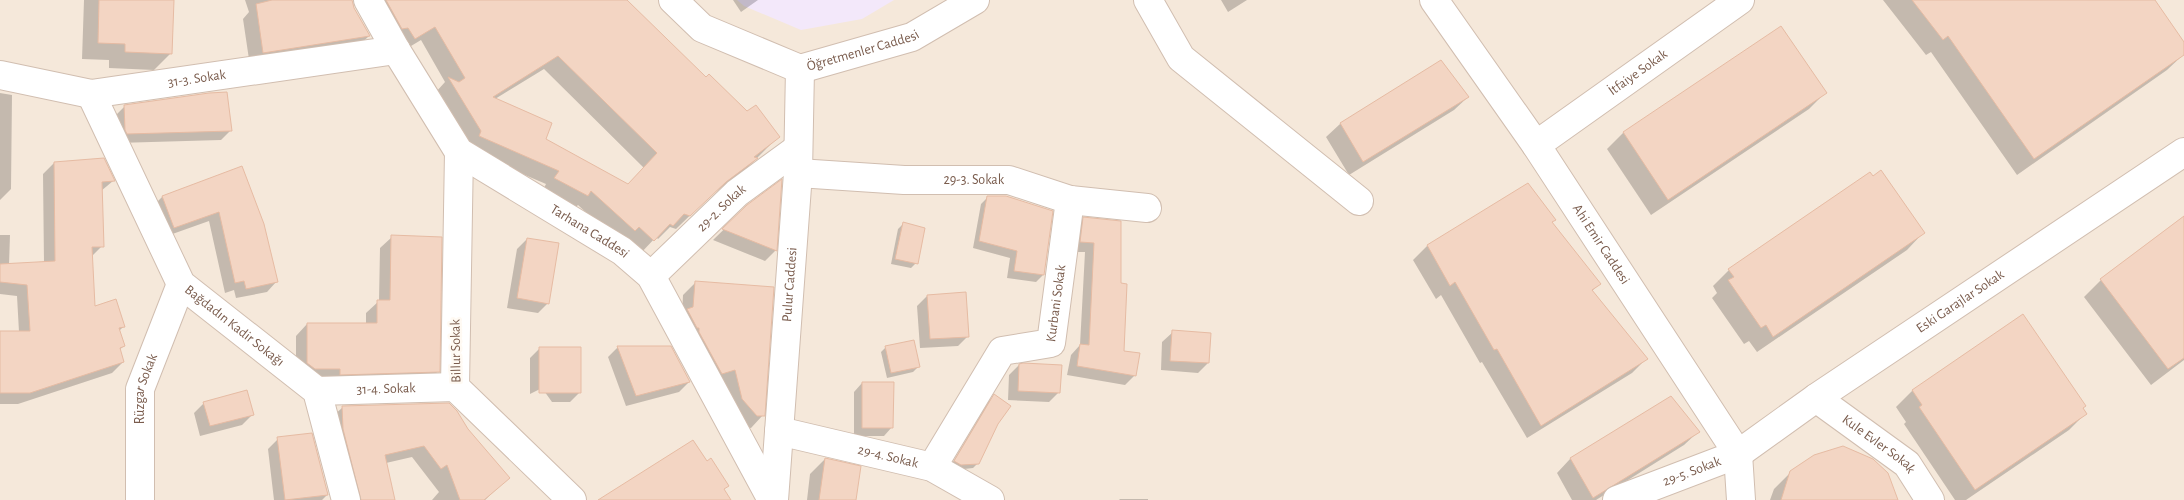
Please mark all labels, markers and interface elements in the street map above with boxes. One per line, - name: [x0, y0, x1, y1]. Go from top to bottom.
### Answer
- street label: Öğretmenler Caddesi: [804, 27, 922, 74]
- street label: İtfaiye Sokak: [1604, 47, 1670, 98]
- street label: 31-3. Sokak: [167, 68, 227, 90]
- street label: 29-3. Sokak: [943, 173, 1005, 187]
- street label: 29-2. Sokak: [695, 182, 749, 234]
- street label: Tarhana Caddesi: [548, 202, 632, 261]
- street label: Ahi Emir Caddesi: [1570, 202, 1632, 287]
- street label: Pulur Caddesi: [780, 247, 800, 322]
- street label: Kurbani Sokak: [1044, 263, 1068, 343]
- street label: Eski Garajlar Sokak: [1914, 267, 2007, 336]
- street label: Bağdadın Kadir Sokağı: [182, 283, 287, 369]
- street label: Billur Sokak: [448, 318, 464, 383]
- street label: Rüzgar Sokak: [133, 351, 160, 424]
- street label: 31-4. Sokak: [356, 381, 416, 397]
- street label: Kule Evler Sokak: [1839, 412, 1918, 476]
- street label: 29-4. Sokak: [856, 443, 920, 471]
- street label: 29-5. Sokak: [1661, 454, 1723, 489]

